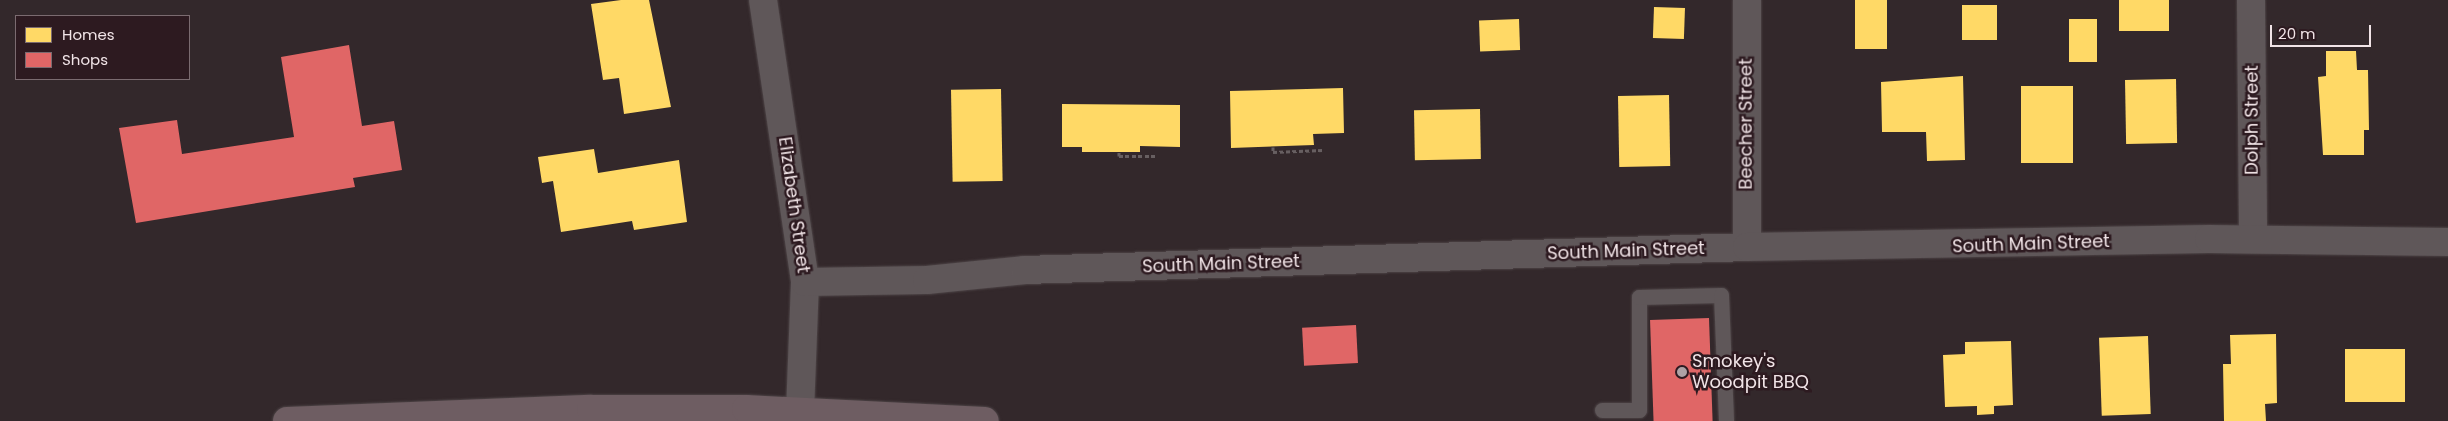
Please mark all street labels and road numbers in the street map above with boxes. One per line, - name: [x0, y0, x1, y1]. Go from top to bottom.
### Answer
- street label: Beecher Street: [1735, 58, 1757, 190]
- street label: Dolph Street: [2241, 65, 2263, 175]
- street label: Elizabeth Street: [774, 135, 814, 275]
- street label: South Main Street: [1952, 230, 2110, 258]
- street label: South Main Street: [1547, 237, 1705, 265]
- street label: South Main Street: [1142, 250, 1300, 278]

